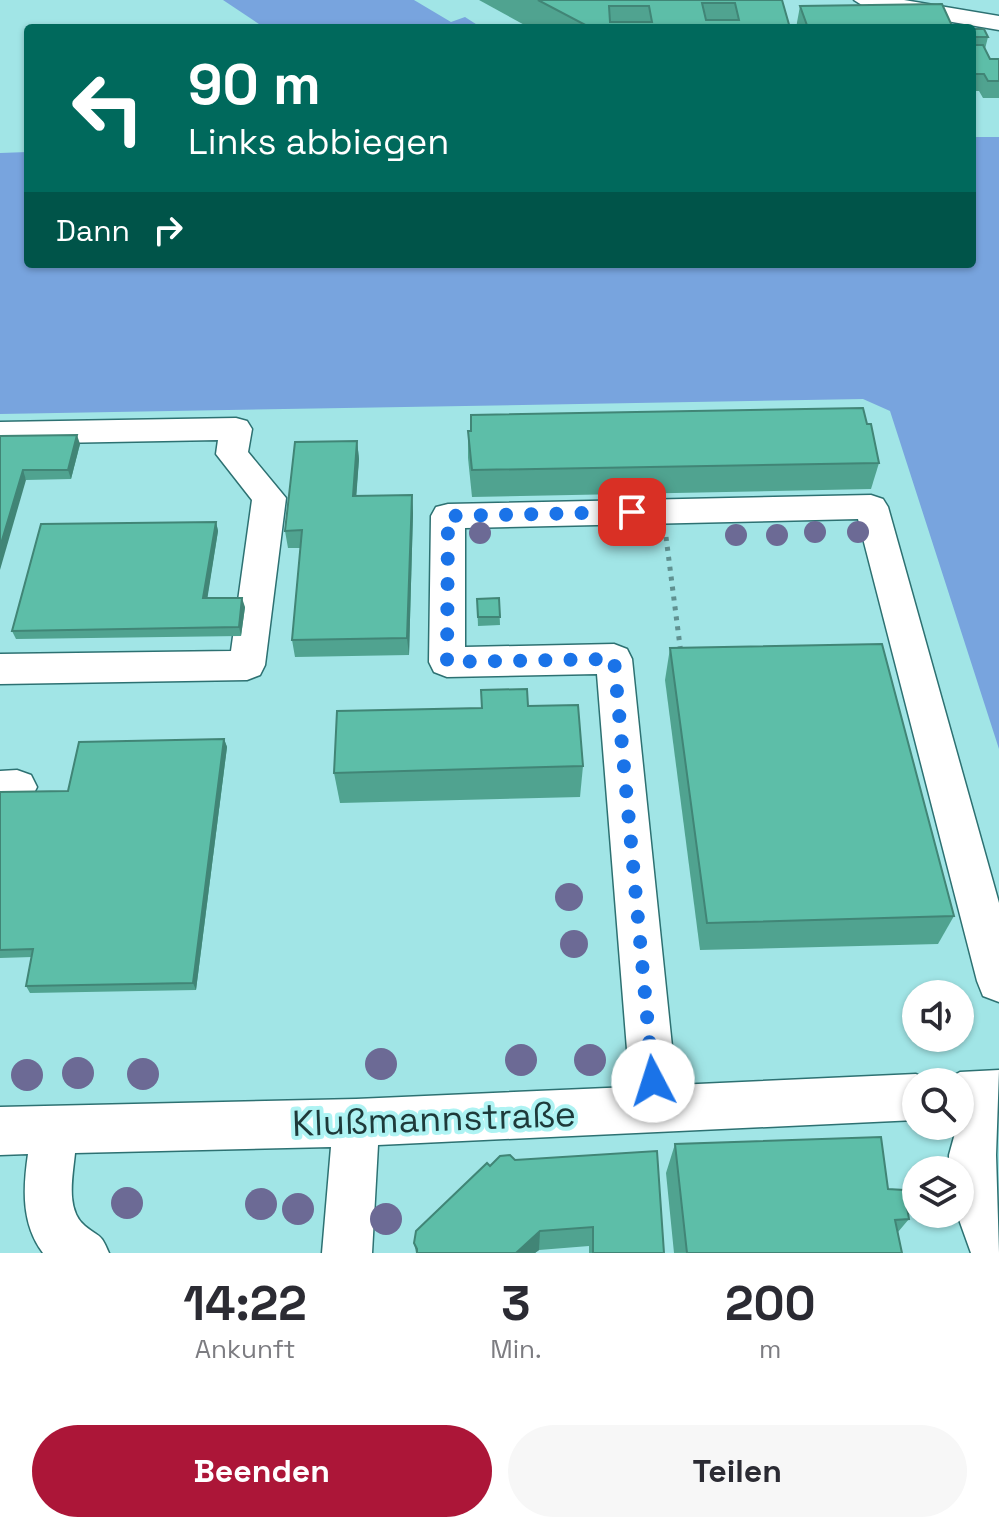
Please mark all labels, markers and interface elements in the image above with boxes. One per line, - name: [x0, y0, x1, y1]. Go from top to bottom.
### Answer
- text: 90 m: [188, 49, 321, 120]
- icon: left: [56, 56, 160, 160]
- text: Links abbiegen: [188, 119, 449, 165]
- icon: right: [146, 208, 190, 252]
- text: Dann: [56, 211, 130, 250]
- pin: [598, 478, 666, 546]
- icon: arrive: [610, 490, 654, 534]
- map controls: [902, 980, 974, 1228]
- button: sound: [902, 980, 974, 1052]
- position arrow: [611, 1039, 695, 1123]
- button: search: [902, 1068, 974, 1140]
- street label: Klußmannstraße: [291, 1091, 577, 1147]
- button: layers: [902, 1156, 974, 1228]
- text: 14:22: [183, 1273, 307, 1334]
- text: 3: [501, 1273, 531, 1334]
- text: 200: [725, 1273, 816, 1334]
- text: Ankunft: [195, 1332, 296, 1366]
- text: Min.: [490, 1332, 542, 1366]
- text: m: [759, 1332, 781, 1366]
- button: Beenden: [32, 1425, 492, 1517]
- button: Teilen: [508, 1425, 967, 1517]

